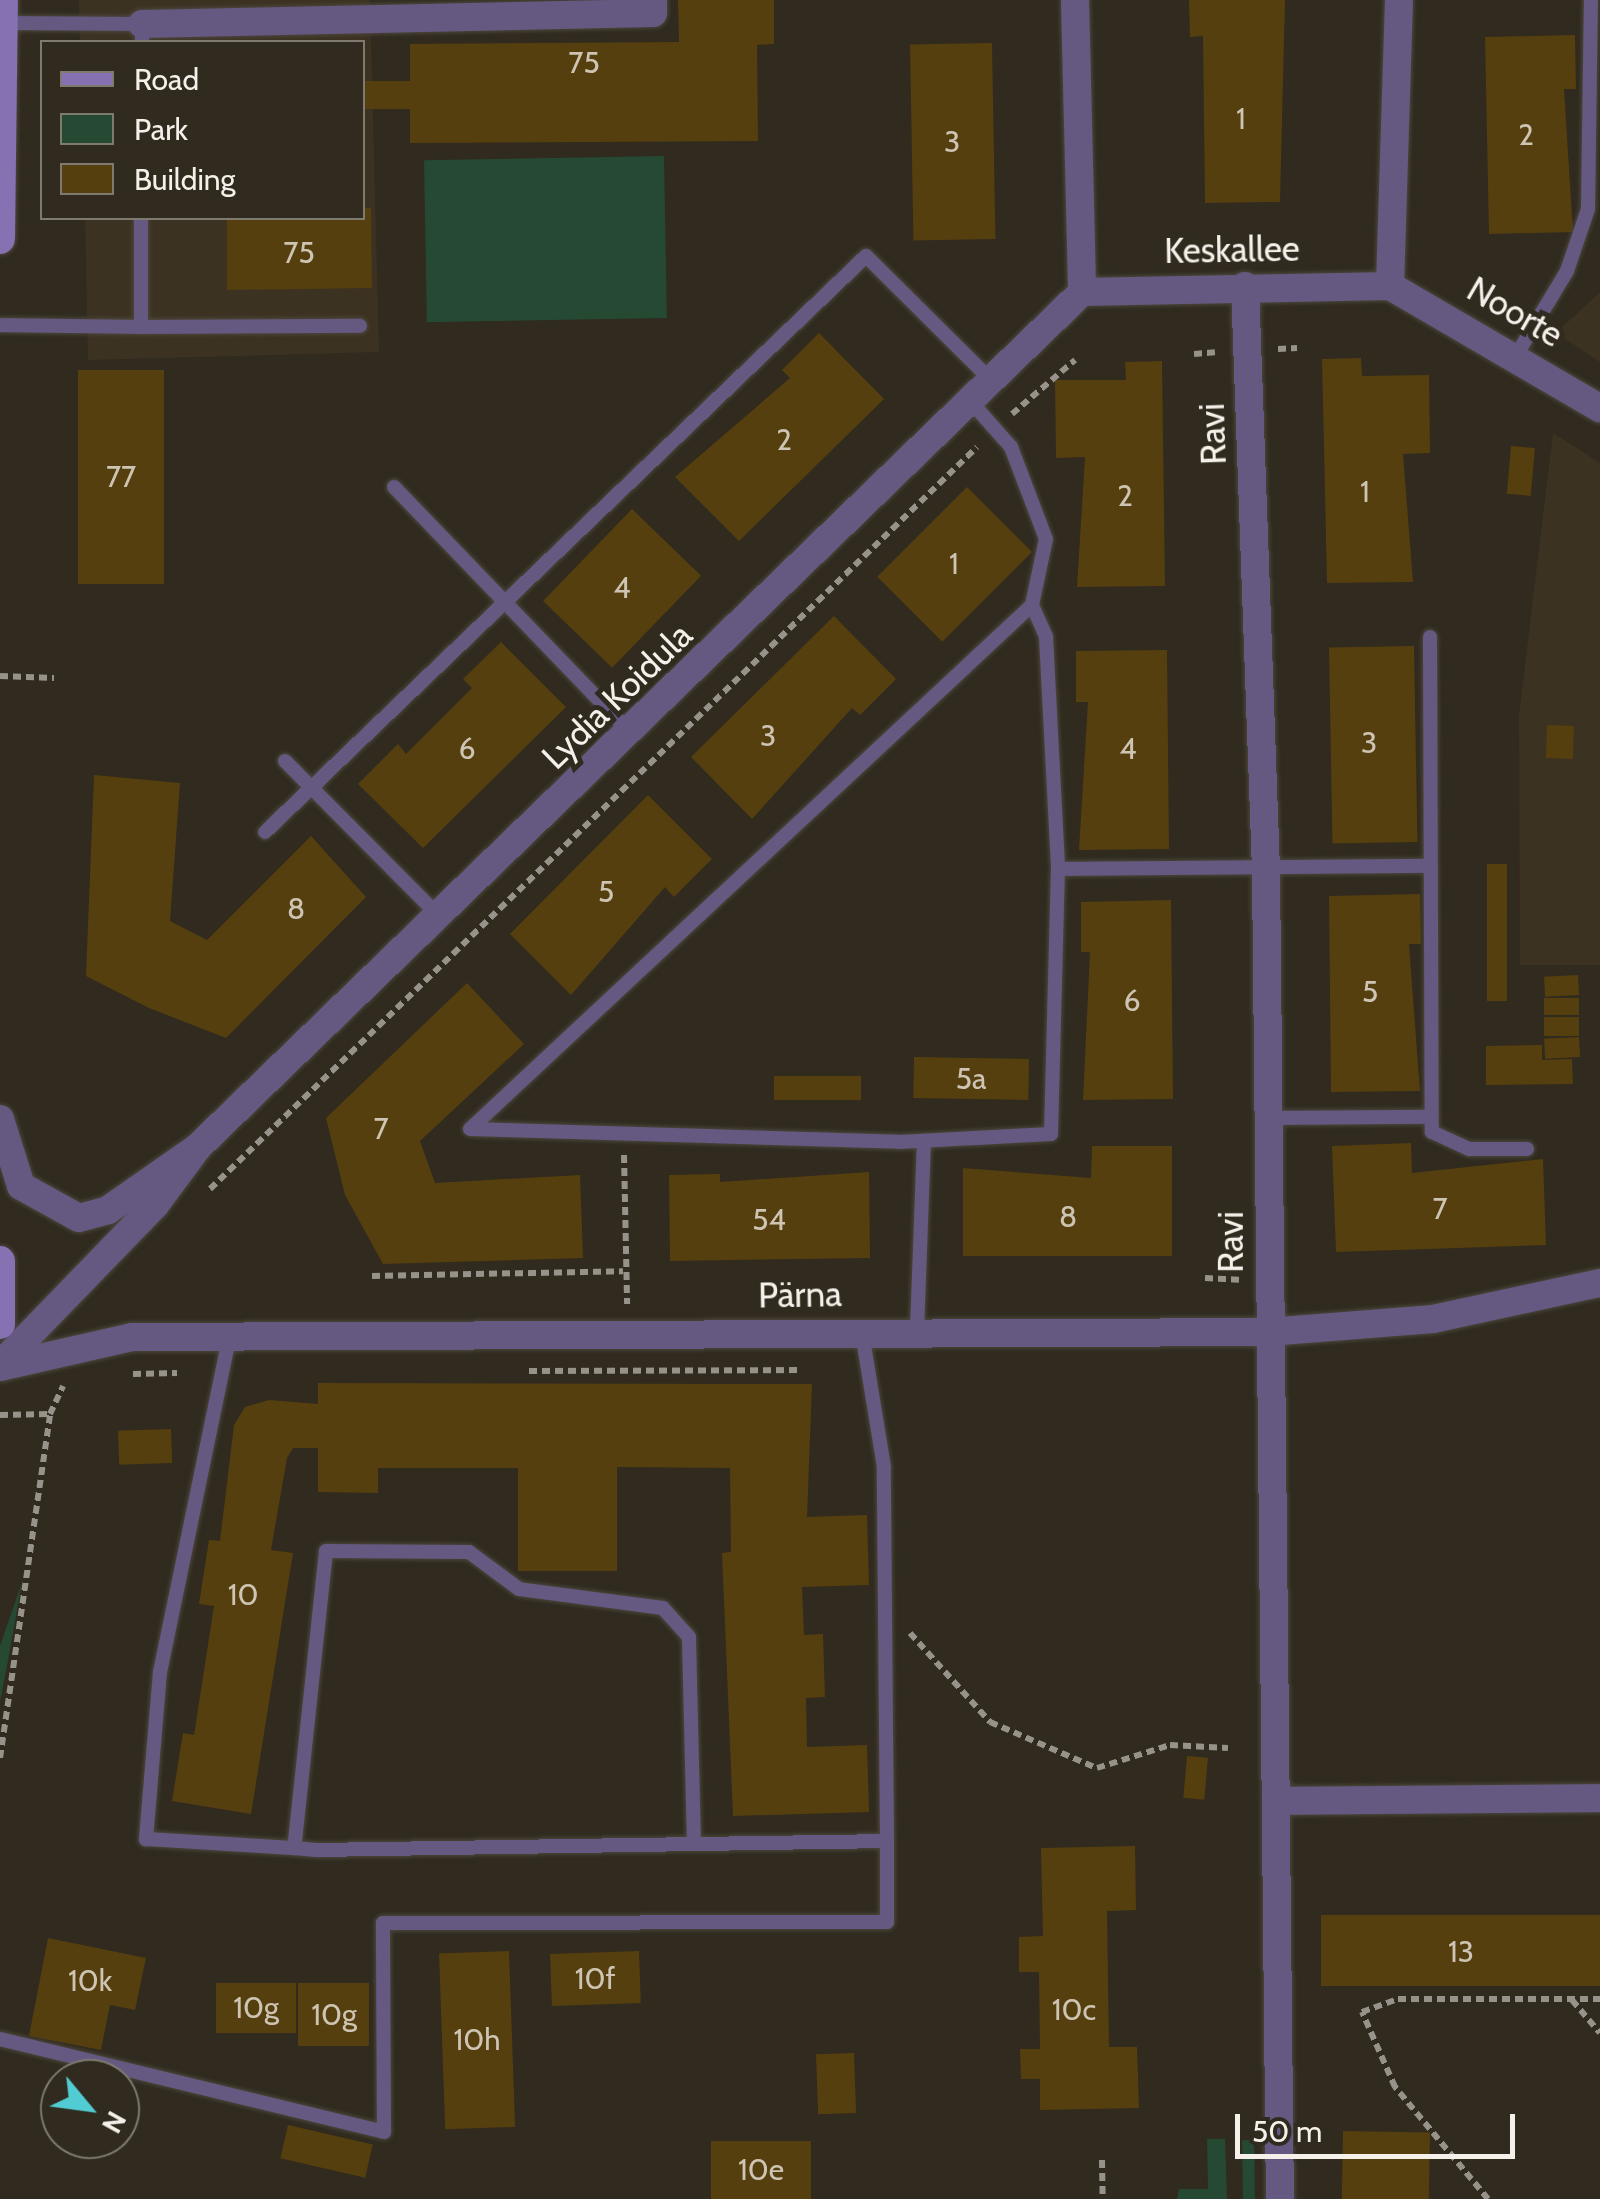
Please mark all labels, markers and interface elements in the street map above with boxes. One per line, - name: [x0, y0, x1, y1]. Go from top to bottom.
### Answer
- legend: [40, 40, 365, 220]
- house number: 75: [568, 45, 600, 81]
- text: Road: [134, 61, 199, 98]
- house number: 1: [1236, 101, 1246, 137]
- text: Park: [134, 111, 188, 148]
- house number: 2: [1518, 117, 1534, 153]
- house number: 3: [944, 124, 960, 160]
- text: Building: [134, 161, 236, 198]
- street label: Keskallee: [1164, 228, 1300, 272]
- house number: 75: [283, 235, 315, 271]
- street label: Noorte: [1460, 268, 1570, 356]
- street label: Ravi: [1191, 402, 1235, 466]
- house number: 2: [776, 422, 792, 458]
- house number: 77: [106, 459, 136, 495]
- house number: 1: [1360, 474, 1370, 510]
- house number: 2: [1117, 478, 1133, 514]
- house number: 1: [949, 546, 959, 582]
- house number: 4: [613, 570, 631, 606]
- street label: Lydia Koidula: [533, 614, 701, 778]
- house number: 3: [760, 718, 776, 754]
- house number: 3: [1361, 725, 1377, 761]
- house number: 6: [458, 731, 476, 767]
- house number: 4: [1119, 731, 1137, 767]
- house number: 5: [598, 874, 614, 910]
- house number: 8: [287, 891, 305, 927]
- house number: 5: [1362, 974, 1378, 1010]
- house number: 6: [1123, 983, 1141, 1019]
- house number: 5a: [956, 1061, 986, 1097]
- house number: 7: [373, 1111, 389, 1147]
- house number: 7: [1432, 1191, 1448, 1227]
- house number: 8: [1059, 1199, 1077, 1235]
- house number: 54: [752, 1202, 786, 1238]
- street label: Ravi: [1210, 1211, 1252, 1273]
- street label: Pärna: [758, 1273, 842, 1317]
- house number: 10: [228, 1577, 258, 1613]
- house number: 13: [1448, 1934, 1474, 1970]
- house number: 10f: [575, 1961, 615, 1997]
- house number: 10k: [68, 1963, 112, 1999]
- house number: 10g: [233, 1990, 279, 2026]
- house number: 10c: [1052, 1992, 1096, 2028]
- house number: 10g: [311, 1997, 357, 2033]
- house number: 10h: [454, 2022, 500, 2058]
- north arrow: [40, 2059, 140, 2159]
- scale bar: [1240, 2094, 1520, 2156]
- text: N: [95, 2106, 134, 2139]
- text: 50 m: [1252, 2113, 1322, 2150]
- house number: 10e: [738, 2152, 784, 2188]

